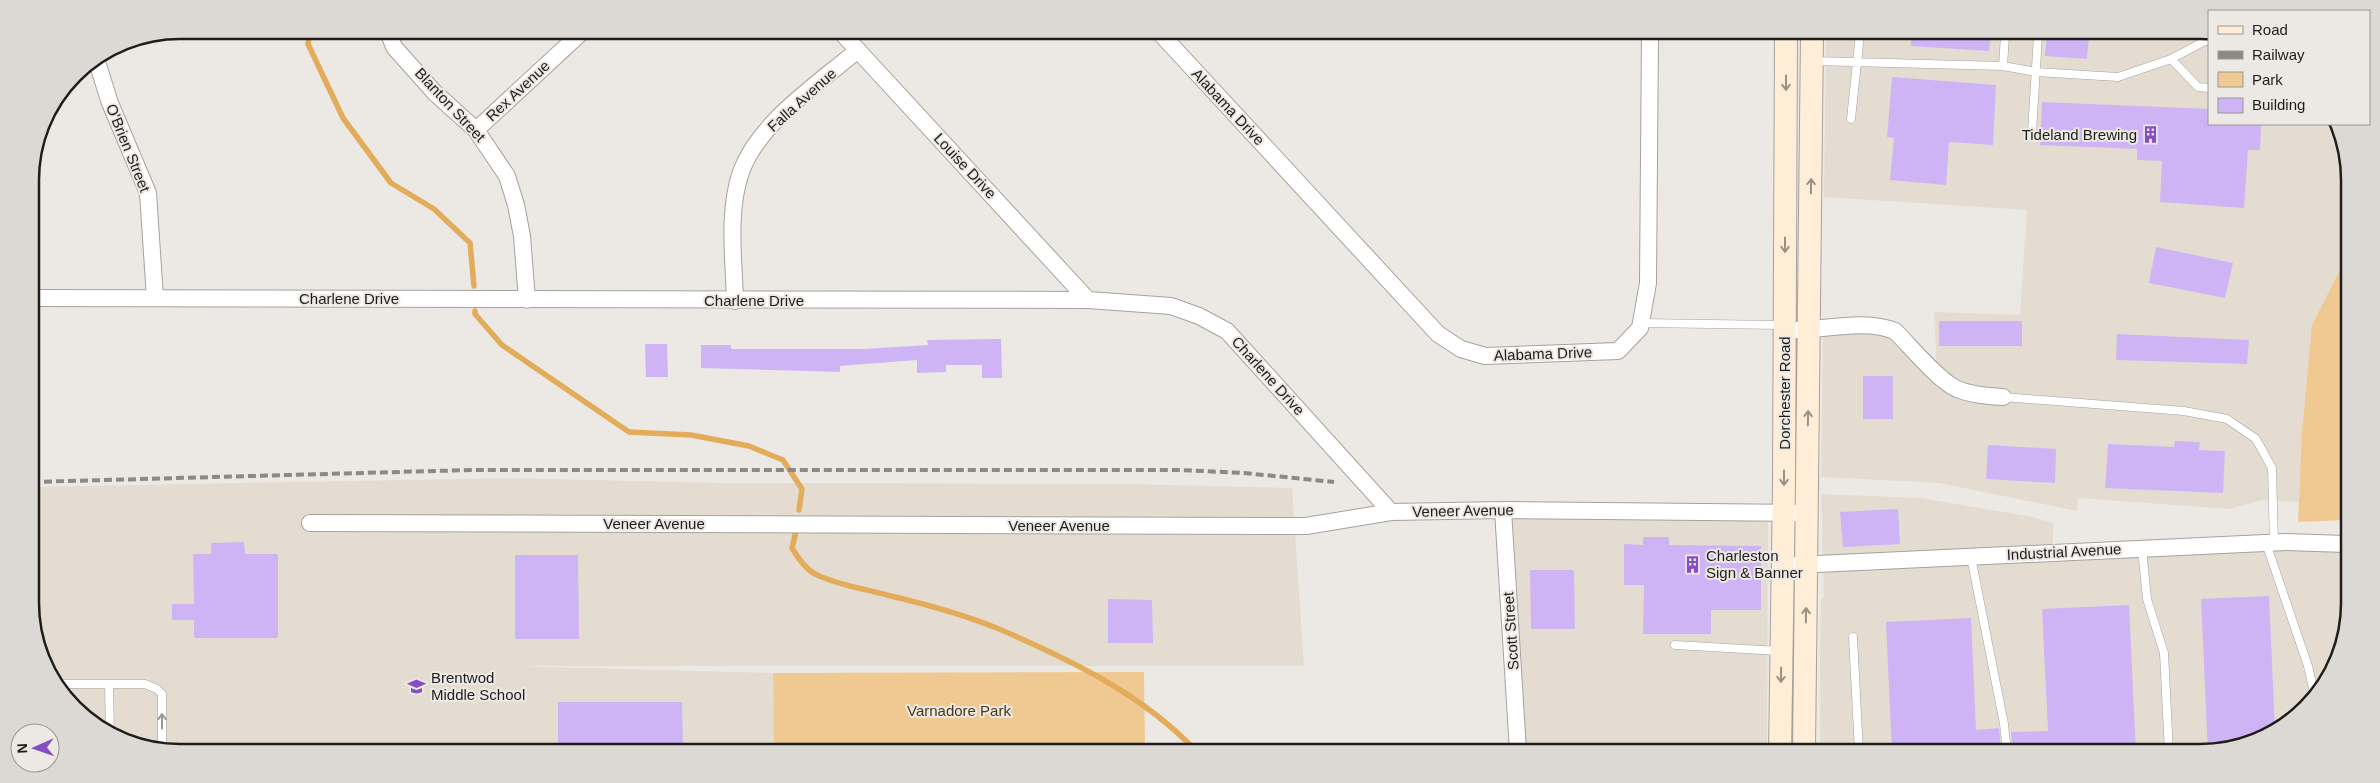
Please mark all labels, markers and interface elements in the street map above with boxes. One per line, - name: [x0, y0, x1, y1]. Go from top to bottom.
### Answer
- legend: [2208, 10, 2370, 125]
- text: Road: [2252, 21, 2288, 38]
- text: Railway: [2252, 46, 2305, 63]
- street label: Rex Avenue: [482, 57, 553, 124]
- street label: Blanton Street: [412, 64, 490, 146]
- street label: Falla Avenue: [764, 64, 839, 135]
- street label: Alabama Drive: [1189, 65, 1268, 148]
- text: Park: [2252, 71, 2283, 88]
- one-way arrow: [1781, 74, 1791, 91]
- text: Building: [2252, 96, 2305, 113]
- street label: O'Brien Street: [103, 101, 154, 195]
- building icon: Tideland Brewing: [2141, 125, 2161, 145]
- place label: Tideland Brewing: [2022, 126, 2137, 143]
- street label: Louise Drive: [931, 129, 1000, 202]
- one-way arrow: [1806, 178, 1815, 194]
- one-way arrow: [1780, 237, 1790, 253]
- street label: Charlene Drive: [299, 290, 399, 307]
- street label: Charlene Drive: [704, 292, 804, 309]
- street label: Charlene Drive: [1229, 333, 1308, 419]
- street label: Dorchester Road: [1776, 336, 1793, 450]
- street label: Alabama Drive: [1494, 343, 1592, 364]
- one-way arrow: [1803, 410, 1813, 426]
- one-way arrow: [1779, 470, 1789, 486]
- street label: Veneer Avenue: [1412, 501, 1514, 520]
- street label: Veneer Avenue: [603, 515, 705, 532]
- street label: Veneer Avenue: [1008, 517, 1110, 534]
- street label: Industrial Avenue: [2006, 540, 2122, 563]
- place label: Charleston Sign & Banner: [1706, 547, 1803, 581]
- building icon: Charleston Sign & Banner: [1682, 555, 1702, 575]
- street label: Scott Street: [1499, 591, 1522, 671]
- one-way arrow: [1801, 608, 1811, 624]
- one-way arrow: [1776, 666, 1786, 683]
- place label: Brentwod Middle School: [431, 669, 525, 703]
- school or university icon: Brentwod Middle School: [407, 677, 427, 697]
- park label: Varnadore Park: [907, 702, 1011, 719]
- one-way arrow: [157, 713, 167, 730]
- north arrow: [10, 723, 60, 773]
- text: N: [14, 743, 30, 754]

